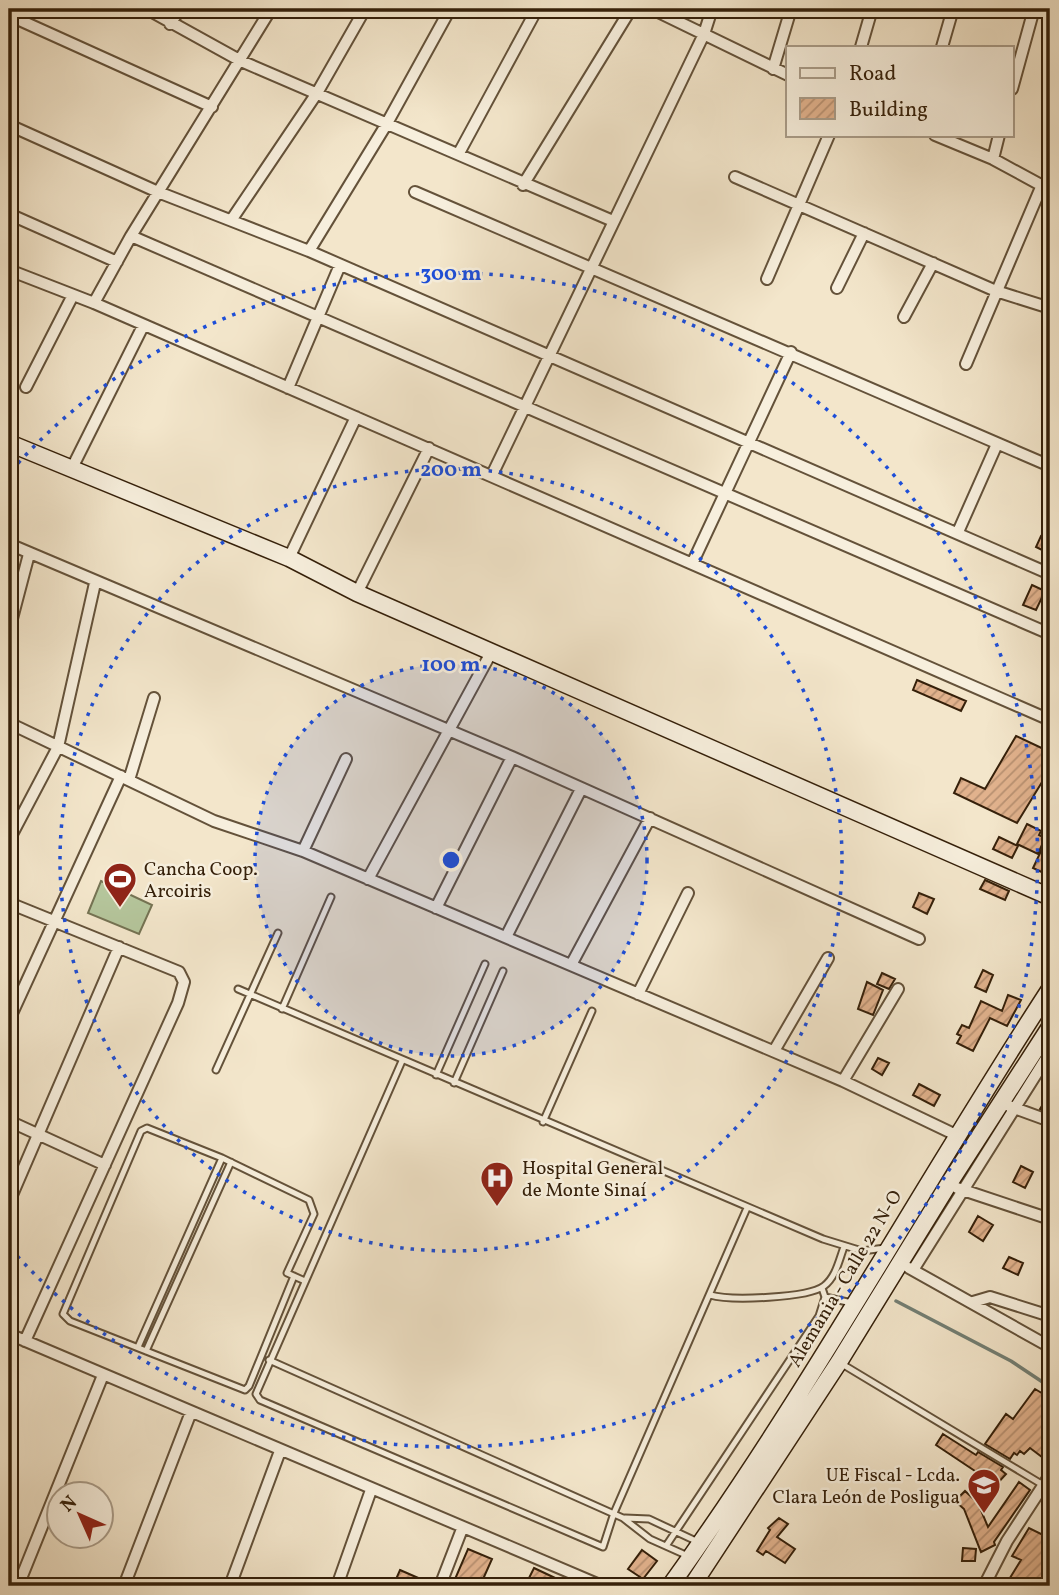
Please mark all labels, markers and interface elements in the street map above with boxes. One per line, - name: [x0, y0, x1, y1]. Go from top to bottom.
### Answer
- legend: [786, 46, 1014, 136]
- text: Road: [849, 60, 896, 89]
- text: Building: [849, 96, 928, 125]
- text: 300 m: [421, 260, 481, 289]
- text: 200 m: [420, 456, 482, 485]
- text: 100 m: [421, 651, 481, 680]
- centre of rings: [439, 848, 463, 872]
- place label: Cancha Coop. Arcoiris: [144, 857, 258, 905]
- sports icon: Cancha Coop. Arcoiris: [101, 860, 139, 909]
- place label: Hospital General de Monte Sinaí: [522, 1156, 663, 1204]
- hospital icon: Hospital General de Monte Sinaí: [478, 1159, 516, 1208]
- street label: Alemania - Calle 22 N-O: [782, 1186, 909, 1372]
- place label: UE Fiscal - Lcda. Clara León de Posligua: [773, 1463, 960, 1511]
- school or university icon: UE Fiscal - Lcda. Clara León de Posligua: [965, 1466, 1003, 1515]
- north arrow: [46, 1480, 116, 1550]
- text: N: [55, 1490, 84, 1518]

